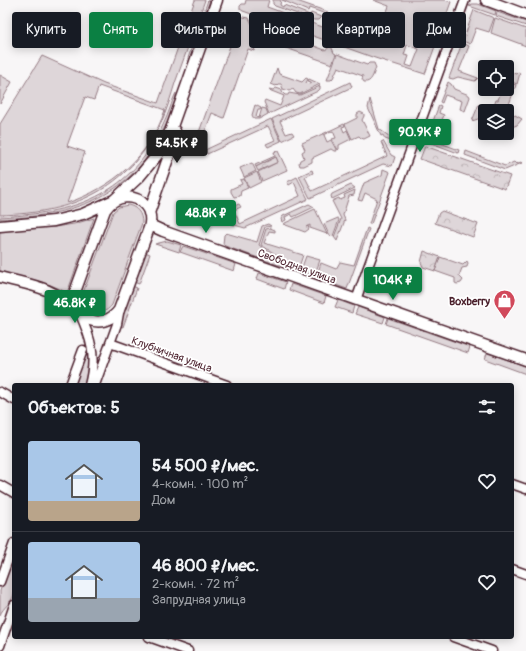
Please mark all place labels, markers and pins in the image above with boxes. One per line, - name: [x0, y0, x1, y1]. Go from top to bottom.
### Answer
- pin: 90.9K ₽: [383, 119, 457, 153]
- pin: 54.5K ₽: [140, 130, 214, 164]
- pin: 48.8K ₽: [169, 200, 243, 234]
- pin: 104K ₽: [360, 267, 426, 301]
- shop icon: Boxberry: [492, 288, 518, 321]
- pin: 46.8K ₽: [38, 290, 112, 324]
- place label: Boxberry: [449, 295, 490, 308]

